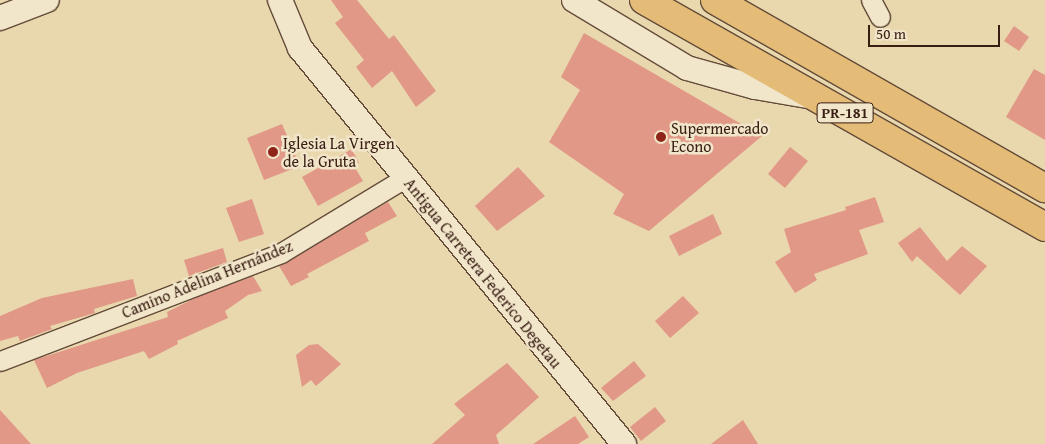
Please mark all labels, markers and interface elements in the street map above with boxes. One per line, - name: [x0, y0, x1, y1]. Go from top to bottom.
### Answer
- scale bar: [870, 15, 1002, 47]
- text: 50 m: [876, 23, 906, 44]
- road number: PR-181: [816, 100, 874, 126]
- place label: Supermercado Econo: [671, 118, 768, 156]
- marker: Supermercado Econo: [655, 131, 667, 143]
- place label: Iglesia La Virgen de la Gruta: [283, 133, 395, 171]
- marker: Iglesia La Virgen de la Gruta: [267, 146, 279, 158]
- street label: Antigua Carretera Federico Degetau: [400, 174, 566, 372]
- street label: Camino Adelina Hernández: [119, 236, 295, 322]

